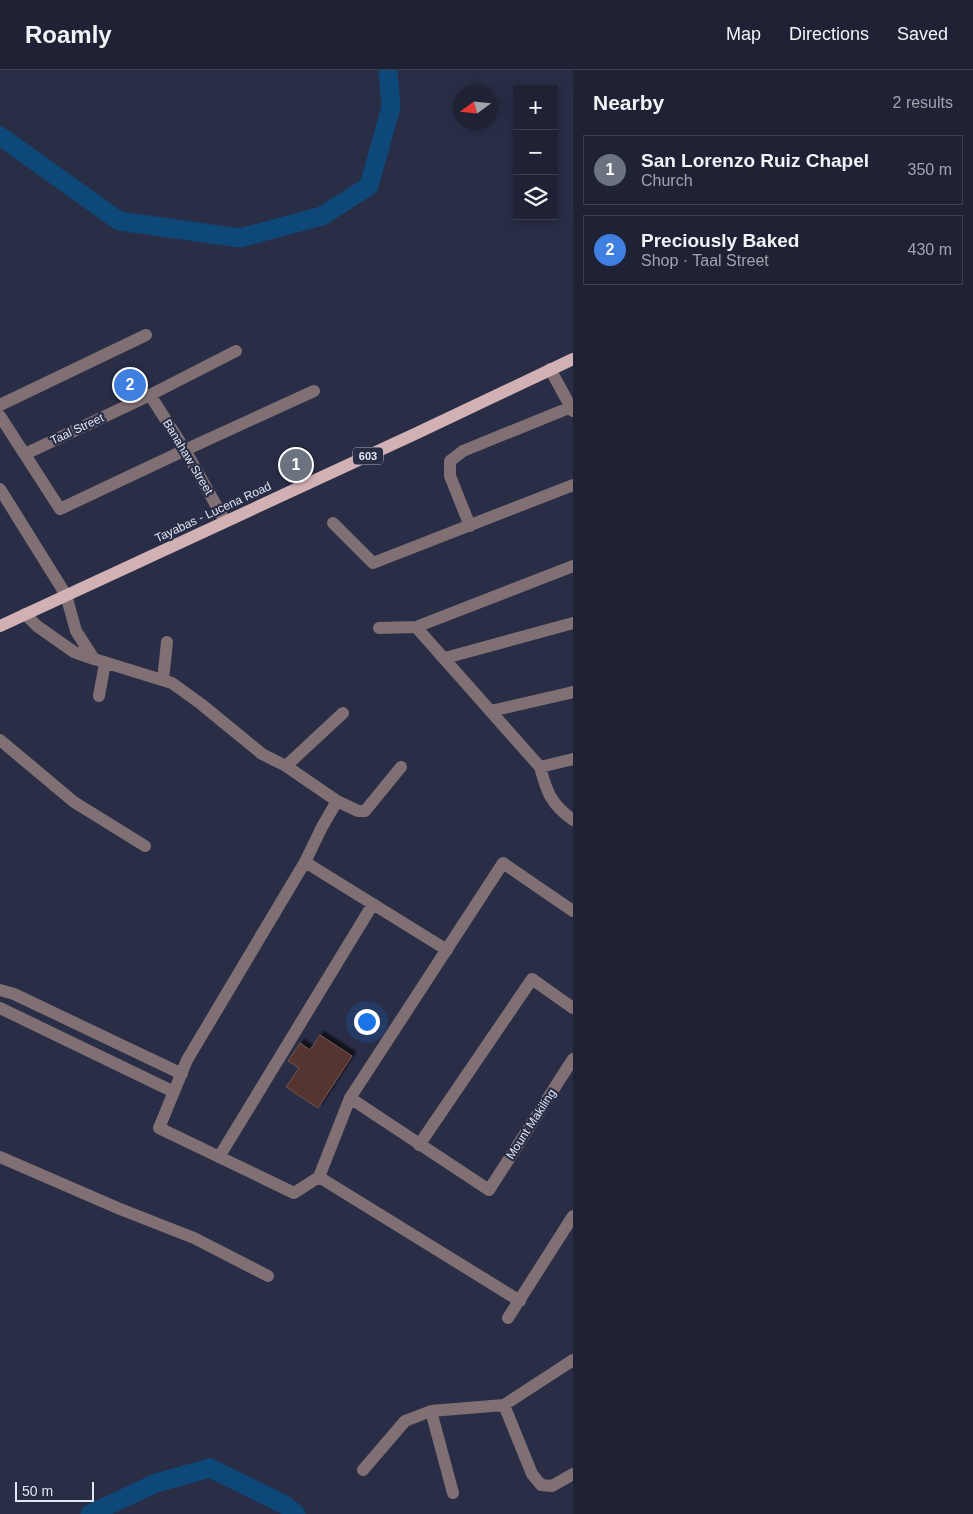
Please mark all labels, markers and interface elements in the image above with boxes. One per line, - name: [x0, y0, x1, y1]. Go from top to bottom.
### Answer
- text: Roamly: [25, 21, 112, 48]
- text: Map: [726, 24, 761, 44]
- text: Directions: [789, 24, 869, 44]
- text: Saved: [897, 24, 948, 44]
- north arrow: [453, 85, 498, 130]
- map controls: [513, 85, 558, 220]
- button: +: [513, 85, 558, 130]
- text: Nearby: [593, 91, 664, 114]
- text: 2 results: [893, 94, 953, 111]
- button: −: [513, 130, 558, 175]
- text: San Lorenzo Ruiz Chapel: [641, 150, 869, 171]
- text: 1: [606, 161, 614, 178]
- text: 350 m: [908, 161, 952, 178]
- text: Church: [641, 172, 693, 189]
- button: layers: [513, 175, 558, 220]
- text: Preciously Baked: [641, 230, 799, 251]
- text: 2: [606, 241, 614, 258]
- text: 430 m: [908, 241, 952, 258]
- text: Shop · Taal Street: [641, 252, 769, 269]
- pin: 2: [114, 366, 146, 404]
- street label: Taal Street: [48, 410, 107, 447]
- street label: Banahaw Street: [160, 417, 216, 498]
- pin: 1: [280, 446, 312, 484]
- road number: 603: [353, 448, 383, 464]
- street label: Tayabas - Lucena Road: [153, 479, 273, 545]
- your location: [354, 1009, 380, 1035]
- street label: Mount Makiling: [503, 1086, 559, 1162]
- scale bar: [15, 1479, 94, 1502]
- text: 50 m: [22, 1483, 53, 1499]

